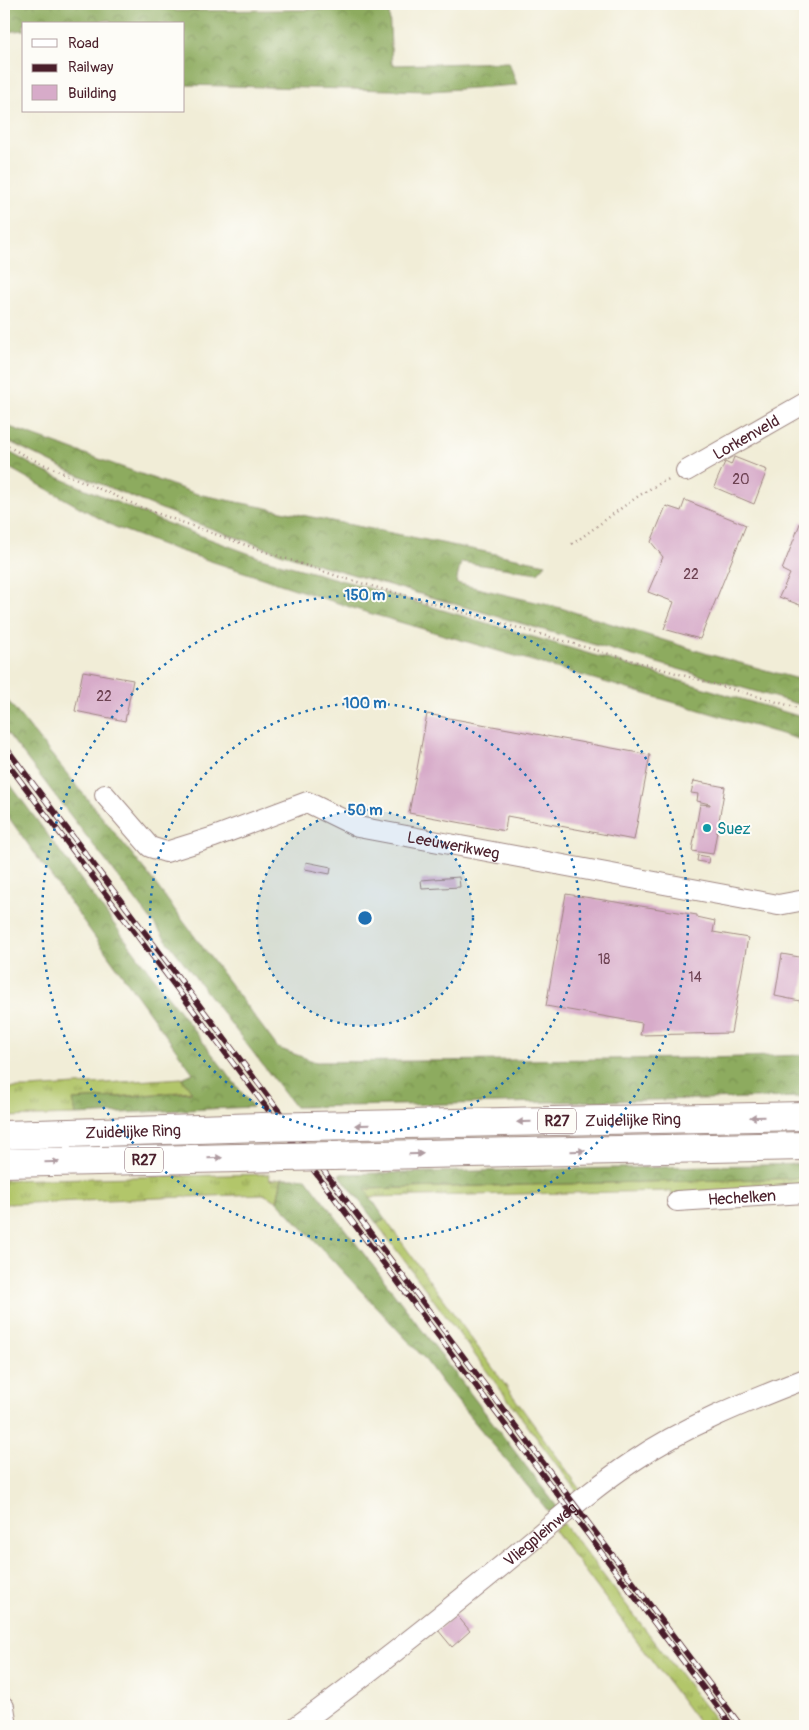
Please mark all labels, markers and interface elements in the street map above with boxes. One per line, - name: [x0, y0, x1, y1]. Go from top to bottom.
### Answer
- legend: [22, 22, 185, 112]
- text: Road: [68, 34, 99, 53]
- text: Railway: [68, 58, 114, 77]
- text: Building: [68, 84, 116, 103]
- street label: Lorkenveld: [710, 411, 783, 465]
- house number: 20: [732, 471, 750, 488]
- house number: 22: [683, 566, 699, 583]
- text: 150 m: [345, 586, 385, 605]
- house number: 22: [96, 688, 112, 705]
- text: 100 m: [344, 694, 386, 713]
- text: 50 m: [348, 801, 382, 820]
- place label: Suez: [717, 819, 751, 839]
- marker: Suez: [701, 822, 713, 834]
- street label: Leeuwerikweg: [405, 827, 501, 864]
- centre of rings: [356, 909, 374, 927]
- house number: 18: [598, 951, 610, 968]
- house number: 14: [688, 969, 702, 986]
- road number: R27: [538, 1108, 576, 1134]
- street label: Zuidelijke Ring: [585, 1110, 681, 1131]
- one-way arrow: [748, 1113, 764, 1121]
- one-way arrow: [516, 1118, 532, 1126]
- street label: Zuidelijke Ring: [85, 1121, 181, 1143]
- one-way arrow: [353, 1121, 369, 1129]
- one-way arrow: [570, 1147, 586, 1155]
- road number: R27: [125, 1148, 163, 1172]
- one-way arrow: [408, 1150, 424, 1158]
- one-way arrow: [207, 1154, 223, 1162]
- one-way arrow: [45, 1158, 61, 1166]
- street label: Hechelken: [707, 1186, 777, 1210]
- street label: Vliegpleinweg: [500, 1498, 582, 1571]

